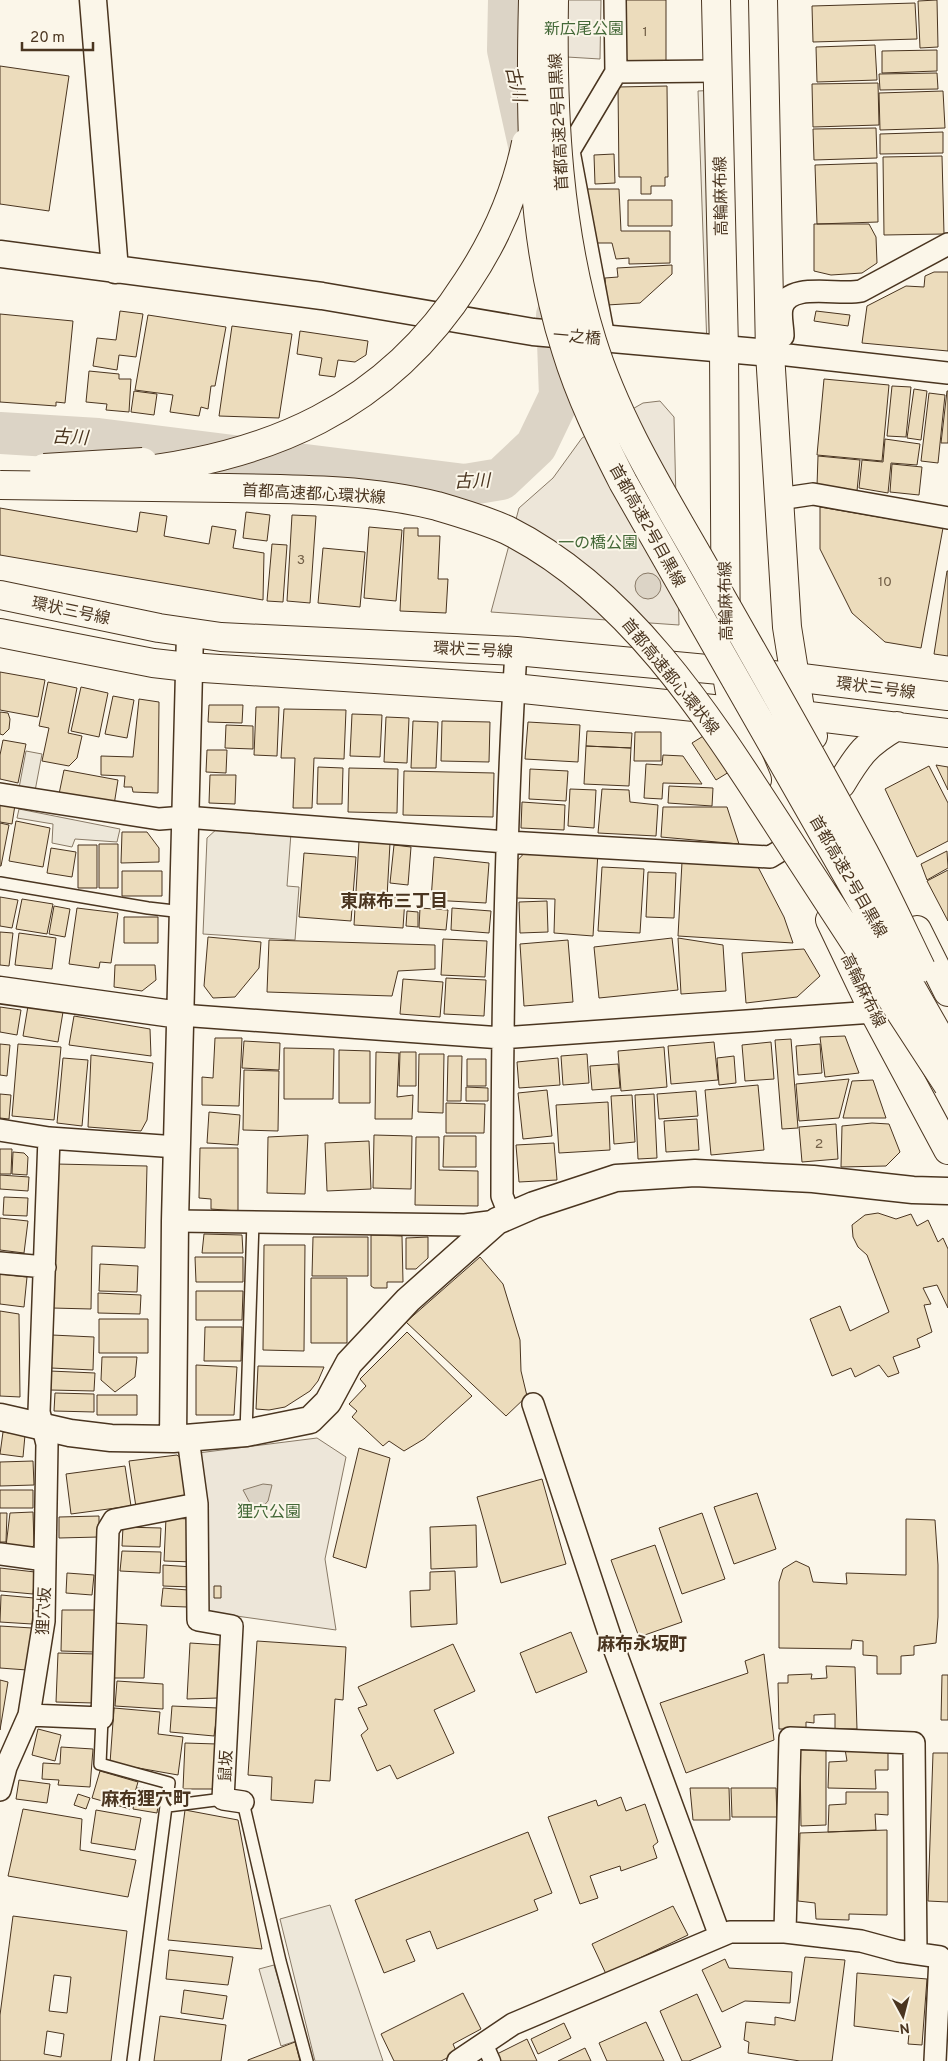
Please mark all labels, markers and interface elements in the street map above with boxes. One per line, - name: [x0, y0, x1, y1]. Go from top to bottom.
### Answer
- scale bar: [22, 20, 94, 52]
- park label: 新広尾公園: [544, 20, 624, 40]
- house number: 1: [642, 24, 648, 41]
- text: 20 m: [30, 29, 65, 48]
- street label: 首都高速2号目黒線: [546, 53, 574, 191]
- water label: 古川: [499, 64, 530, 106]
- street label: 高輪麻布線: [711, 156, 733, 236]
- street label: 一之橋: [552, 326, 602, 350]
- water label: 古川: [51, 426, 90, 451]
- street label: 首都高速2号目黒線: [604, 461, 688, 591]
- water label: 古川: [454, 470, 492, 495]
- street label: 首都高速都心環状線: [241, 481, 386, 509]
- park label: 一の橋公園: [558, 534, 638, 554]
- house number: 3: [297, 552, 305, 569]
- street label: 高輪麻布線: [716, 561, 738, 641]
- house number: 10: [878, 574, 892, 591]
- street label: 環状三号線: [29, 594, 112, 630]
- street label: 首都高速都心環状線: [616, 615, 723, 740]
- street label: 環状三号線: [432, 639, 513, 663]
- street label: 環状三号線: [835, 674, 917, 704]
- street label: 首都高速2号目黒線: [804, 812, 890, 942]
- district label: 東麻布三丁目: [340, 891, 448, 914]
- street label: 高輪麻布線: [836, 951, 889, 1031]
- house number: 2: [815, 1136, 823, 1153]
- park label: 狸穴公園: [237, 1503, 301, 1523]
- street label: 狸穴坂: [34, 1587, 56, 1636]
- district label: 麻布永坂町: [597, 1634, 687, 1657]
- street label: 鼠坂: [216, 1750, 238, 1783]
- district label: 麻布狸穴町: [101, 1789, 191, 1812]
- north arrow: [878, 1991, 928, 2041]
- text: N: [898, 2018, 910, 2036]

